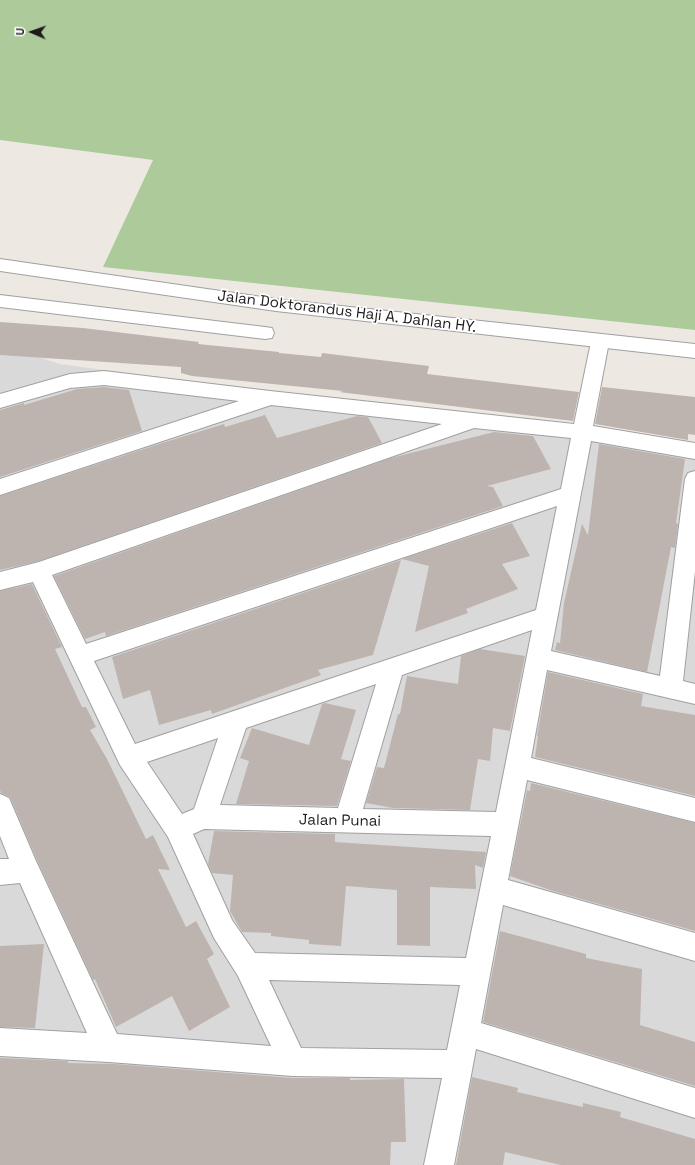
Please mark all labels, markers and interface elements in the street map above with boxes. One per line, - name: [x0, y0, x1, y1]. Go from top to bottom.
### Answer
- north arrow: [12, 12, 52, 52]
- text: U: [13, 28, 27, 36]
- street label: Jalan Doktorandus Haji A. Dahlan HY.: [217, 287, 477, 337]
- street label: Jalan Punai: [299, 811, 381, 831]

